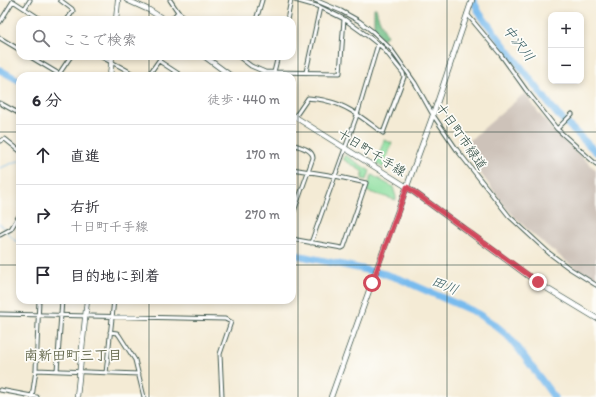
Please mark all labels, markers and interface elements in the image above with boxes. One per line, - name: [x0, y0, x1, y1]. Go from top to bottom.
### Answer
- map controls: [548, 12, 584, 84]
- button: +: [548, 12, 584, 48]
- search box: [16, 16, 296, 60]
- water label: 中沢川: [499, 22, 538, 65]
- icon: search: [30, 27, 52, 49]
- text: ここで検索: [62, 31, 137, 49]
- button: −: [548, 48, 584, 84]
- text: 6 分: [32, 90, 62, 110]
- text: 徒歩 · 440 m: [208, 92, 280, 107]
- street label: 十日町市緑道: [433, 100, 490, 173]
- street label: 十日町千手線: [335, 125, 410, 180]
- icon: ahead: [32, 144, 54, 166]
- text: 直進: [70, 147, 100, 165]
- text: 170 m: [246, 147, 280, 162]
- text: 右折: [70, 198, 100, 216]
- icon: right: [32, 204, 54, 226]
- text: 270 m: [245, 207, 280, 222]
- text: 十日町千手線: [70, 219, 148, 234]
- icon: arrive: [32, 264, 54, 286]
- text: 目的地に到着: [70, 267, 160, 285]
- water label: 田川: [429, 272, 461, 299]
- route end: [529, 273, 547, 291]
- route start: [363, 274, 381, 292]
- district label: 南新田町三丁目: [24, 347, 122, 364]

